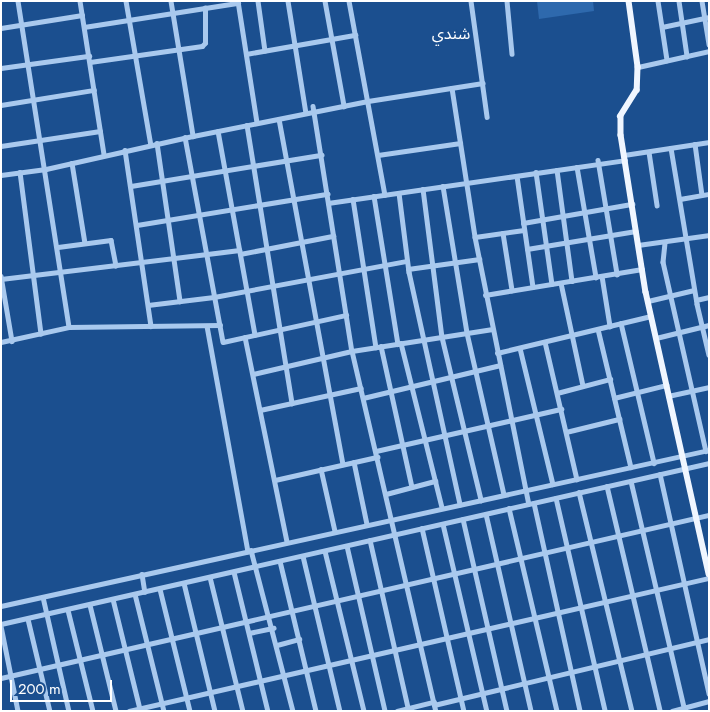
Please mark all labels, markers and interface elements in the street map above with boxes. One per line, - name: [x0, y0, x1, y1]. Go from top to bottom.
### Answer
- district label: شندي: [432, 24, 470, 44]
- scale bar: [12, 670, 115, 702]
- text: 200 m: [18, 678, 61, 700]

